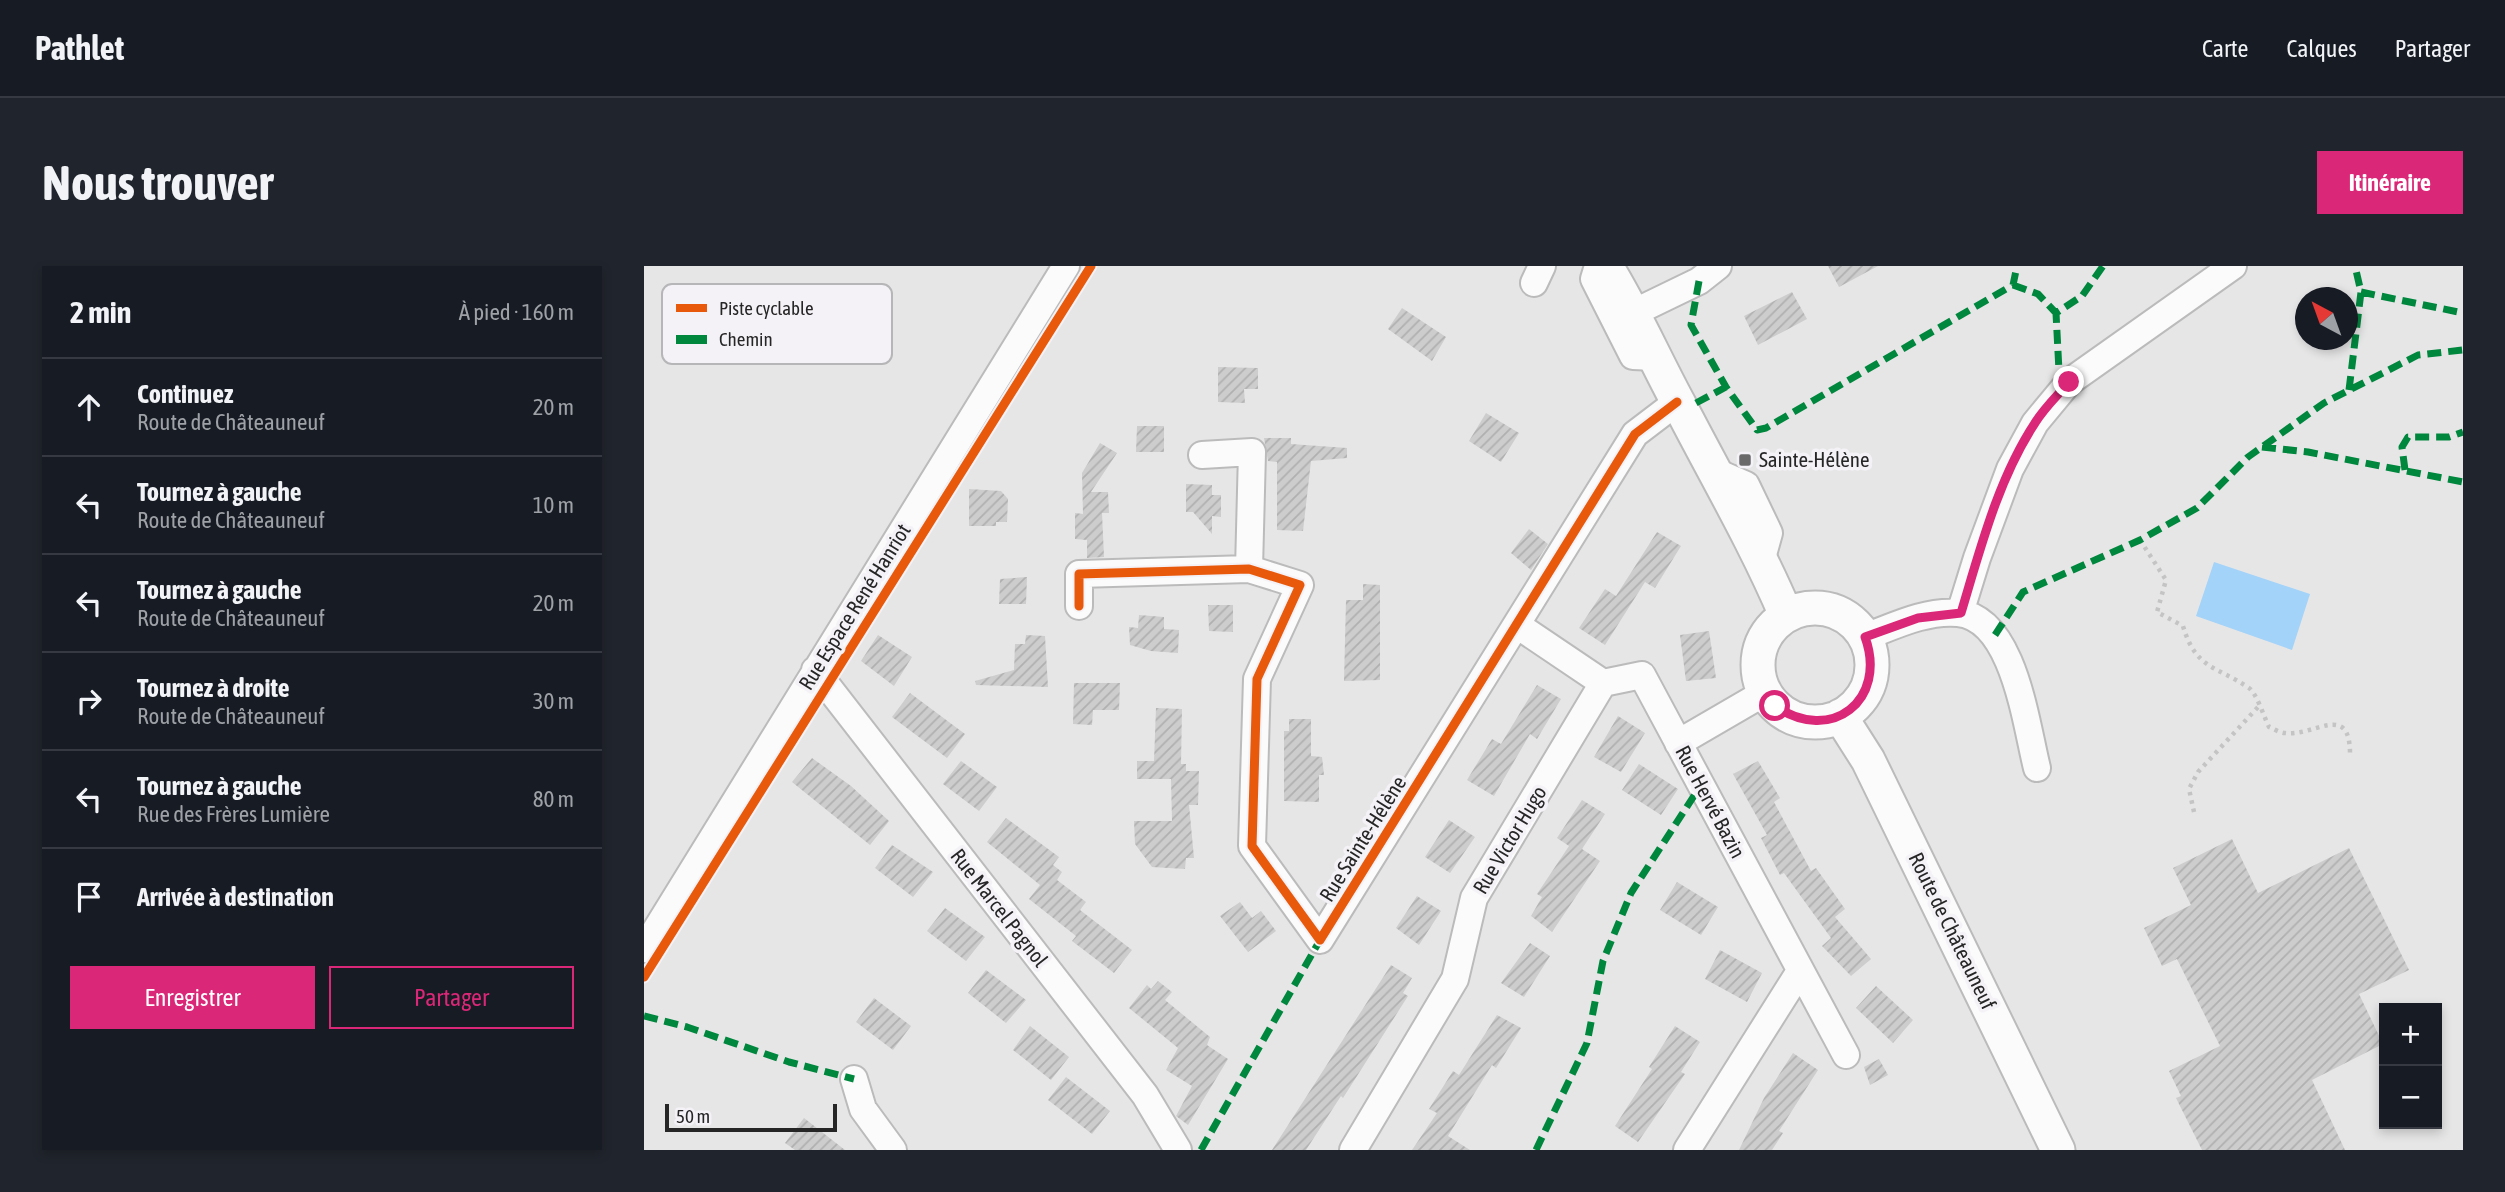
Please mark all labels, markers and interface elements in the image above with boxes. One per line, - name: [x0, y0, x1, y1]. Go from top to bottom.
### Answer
- text: Pathlet: [35, 29, 124, 67]
- text: Carte: [2202, 35, 2248, 62]
- text: Calques: [2286, 35, 2357, 62]
- text: Partager: [2395, 35, 2470, 62]
- button: Itinéraire: [2317, 151, 2463, 214]
- text: Nous trouver: [42, 154, 273, 210]
- legend: [662, 284, 892, 364]
- north arrow: [2295, 287, 2358, 350]
- text: 2 min: [70, 295, 131, 329]
- text: Piste cyclable: [719, 297, 814, 319]
- text: À pied · 160 m: [459, 299, 574, 325]
- text: Chemin: [719, 328, 773, 350]
- route end: [2053, 366, 2084, 397]
- text: Continuez: [137, 379, 233, 409]
- icon: ahead: [70, 388, 108, 426]
- text: 20 m: [533, 394, 574, 420]
- text: Route de Châteauneuf: [137, 409, 325, 435]
- place label: Sainte-Hélène: [1759, 447, 1870, 471]
- marker: Sainte-Hélène: [1737, 452, 1753, 468]
- text: Tournez à gauche: [137, 477, 302, 507]
- icon: left: [70, 486, 108, 524]
- text: 10 m: [533, 492, 574, 518]
- text: Route de Châteauneuf: [137, 507, 325, 533]
- street label: Rue Espace René Hanriot: [793, 519, 915, 694]
- text: Tournez à gauche: [137, 575, 302, 605]
- icon: left: [70, 584, 108, 622]
- text: 20 m: [533, 590, 574, 616]
- text: Route de Châteauneuf: [137, 605, 325, 631]
- text: Tournez à droite: [137, 673, 290, 703]
- icon: right: [70, 682, 108, 720]
- text: 30 m: [533, 688, 574, 714]
- route start: [1759, 690, 1790, 721]
- text: Route de Châteauneuf: [137, 703, 325, 729]
- street label: Rue Hervé Bazin: [1671, 741, 1751, 862]
- text: Tournez à gauche: [137, 771, 302, 801]
- street label: Rue Sainte-Hélène: [1314, 771, 1410, 906]
- icon: left: [70, 780, 108, 818]
- street label: Rue Victor Hugo: [1468, 781, 1551, 898]
- text: 80 m: [533, 786, 574, 812]
- text: Rue des Frères Lumière: [137, 801, 330, 827]
- street label: Rue Marcel Pagnol: [946, 844, 1054, 971]
- street label: Route de Châteauneuf: [1905, 848, 2001, 1013]
- icon: arrive: [70, 878, 108, 916]
- text: Arrivée à destination: [137, 882, 334, 912]
- button: Enregistrer: [70, 966, 315, 1029]
- button: Partager: [329, 966, 574, 1029]
- map controls: [2379, 1003, 2442, 1129]
- button: +: [2379, 1003, 2442, 1066]
- button: −: [2379, 1066, 2442, 1129]
- scale bar: [665, 1101, 836, 1133]
- text: 50 m: [676, 1105, 710, 1127]

